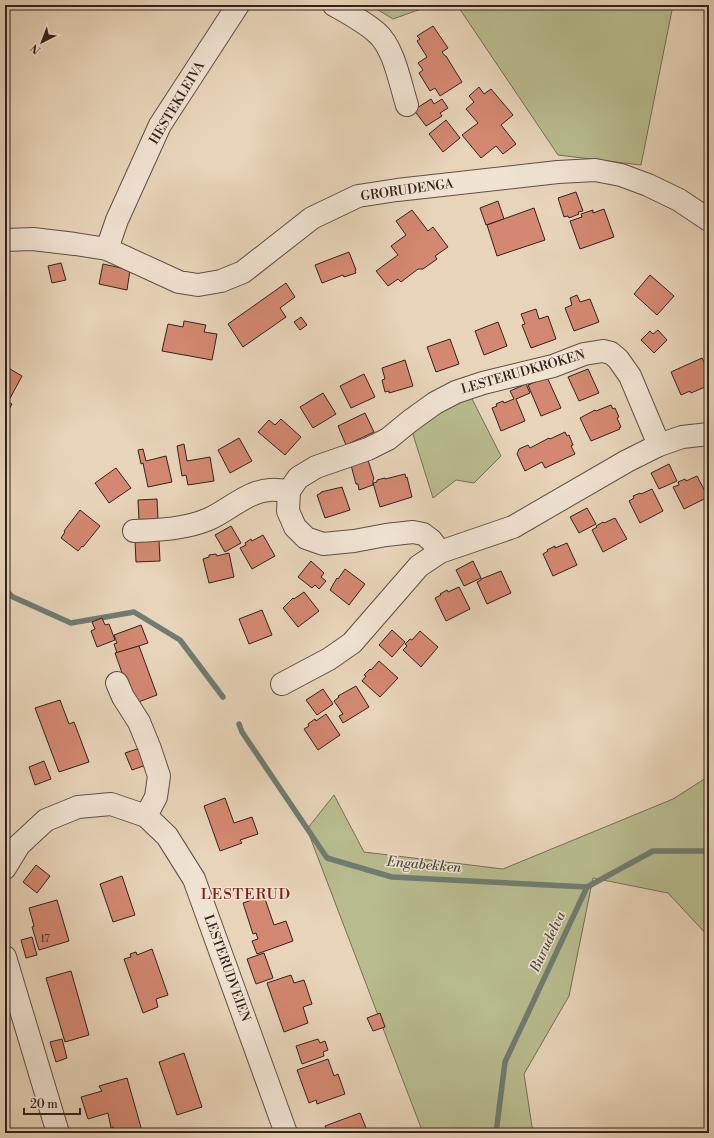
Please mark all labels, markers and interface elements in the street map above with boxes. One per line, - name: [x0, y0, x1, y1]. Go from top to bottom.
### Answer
- north arrow: [22, 22, 62, 62]
- text: N: [28, 40, 44, 57]
- street label: HESTEKLEIVA: [146, 58, 209, 147]
- street label: GRORUDENGA: [360, 175, 455, 204]
- street label: LESTERUDKROKEN: [459, 347, 587, 397]
- water label: Engabekken: [385, 853, 462, 877]
- district label: LESTERUD: [201, 885, 291, 904]
- water label: Burudelva: [526, 909, 570, 976]
- street label: LESTERUDVEIEN: [200, 912, 254, 1024]
- house number: 17: [40, 932, 50, 946]
- scale bar: [24, 1090, 80, 1116]
- text: 20 m: [30, 1097, 58, 1112]

